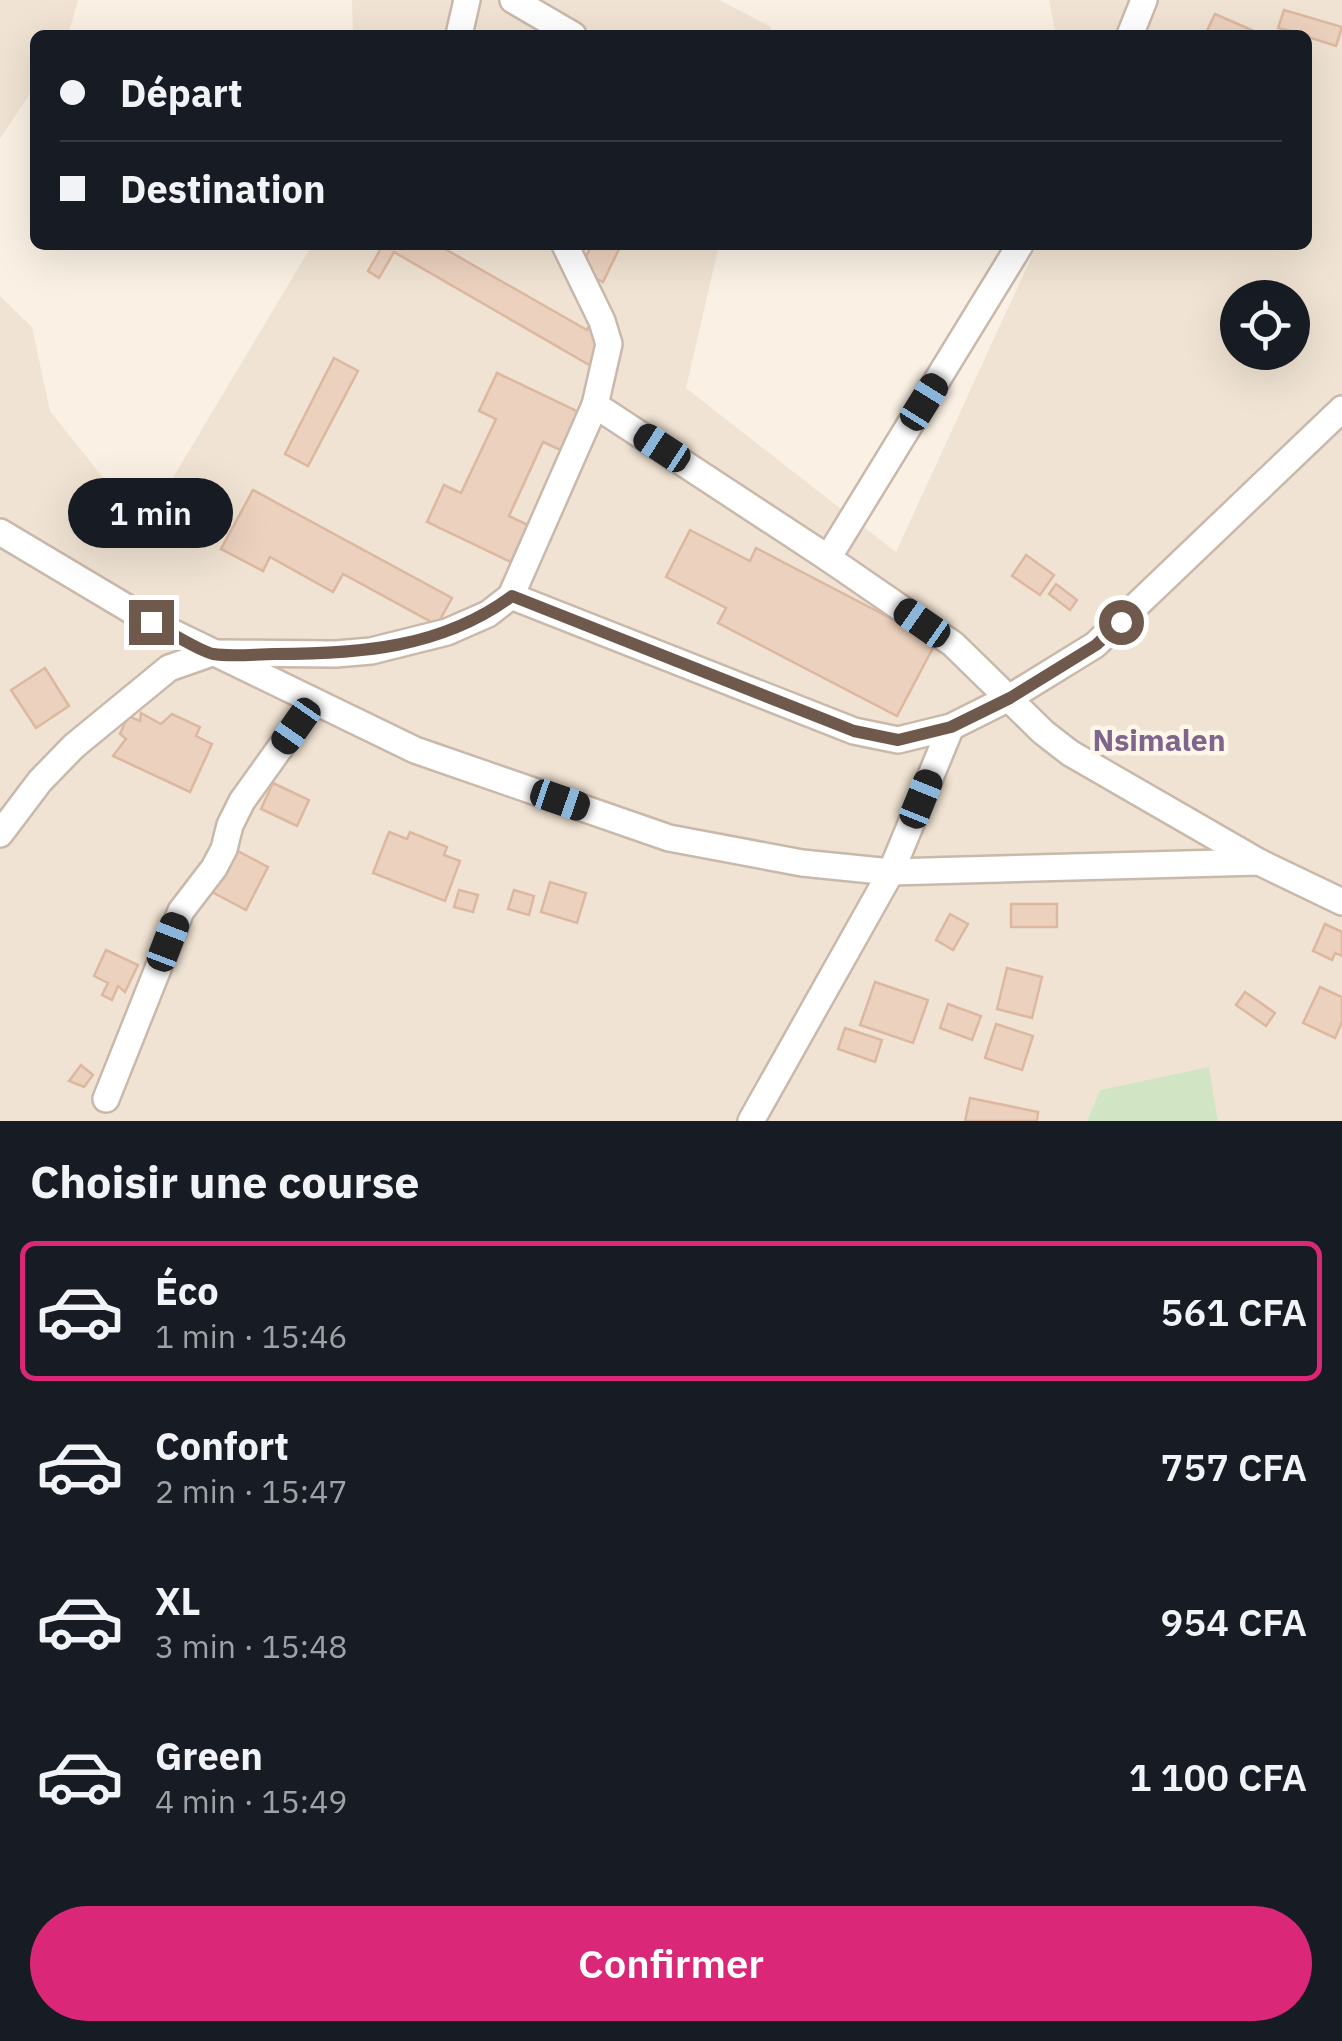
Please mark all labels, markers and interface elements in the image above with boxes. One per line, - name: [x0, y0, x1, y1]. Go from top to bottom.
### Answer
- text: Départ: [120, 68, 243, 117]
- text: Destination: [120, 164, 326, 213]
- map controls: [1220, 280, 1310, 370]
- button: locate: [1220, 280, 1310, 370]
- car: [895, 369, 953, 435]
- car: [629, 419, 695, 477]
- callout: 1 min: [68, 477, 234, 547]
- text: 1 min: [109, 492, 192, 534]
- car: [889, 594, 955, 652]
- route end: [129, 600, 174, 645]
- route start: [1099, 600, 1144, 645]
- car: [267, 693, 325, 759]
- district label: Nsimalen: [1092, 720, 1226, 759]
- car: [896, 766, 946, 832]
- car: [527, 776, 593, 824]
- car: [143, 909, 193, 975]
- text: Choisir une course: [30, 1152, 420, 1210]
- icon: car: [35, 1266, 125, 1356]
- text: Éco: [155, 1266, 219, 1315]
- text: 561 CFA: [1161, 1287, 1307, 1336]
- text: 1 min · 15:46: [155, 1315, 348, 1357]
- icon: car: [35, 1421, 125, 1511]
- text: Confort: [155, 1421, 289, 1470]
- text: 757 CFA: [1161, 1442, 1307, 1491]
- text: 2 min · 15:47: [155, 1470, 348, 1512]
- icon: car: [35, 1576, 125, 1666]
- text: XL: [155, 1576, 201, 1625]
- text: 954 CFA: [1161, 1597, 1307, 1646]
- text: 3 min · 15:48: [155, 1625, 348, 1667]
- icon: car: [35, 1731, 125, 1821]
- text: Green: [155, 1731, 263, 1780]
- text: 1 100 CFA: [1129, 1752, 1307, 1801]
- text: 4 min · 15:49: [155, 1780, 348, 1822]
- button: Confirmer: [30, 1906, 1312, 2021]

